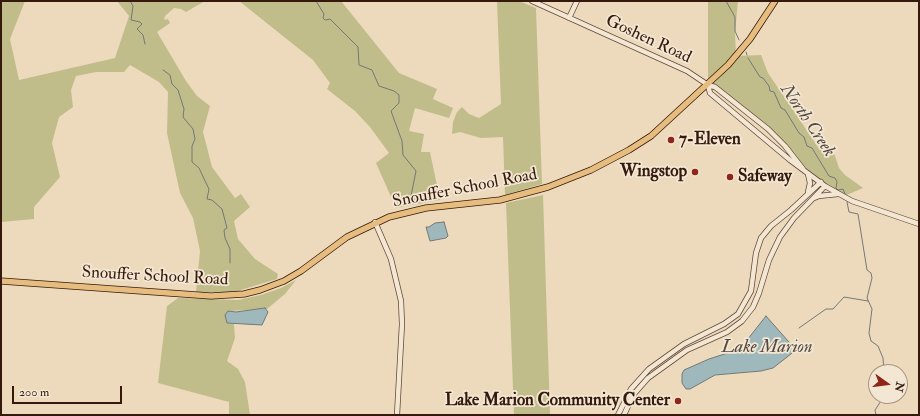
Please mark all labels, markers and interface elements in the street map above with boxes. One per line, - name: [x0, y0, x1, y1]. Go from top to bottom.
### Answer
- street label: Goshen Road: [602, 11, 694, 69]
- water label: North Creek: [775, 81, 839, 161]
- place label: 7-Eleven: [679, 130, 741, 150]
- marker: 7-Eleven: [666, 135, 676, 145]
- place label: Wingstop: [620, 162, 687, 182]
- street label: Snouffer School Road: [391, 165, 539, 213]
- marker: Wingstop: [690, 167, 700, 177]
- place label: Safeway: [738, 167, 792, 187]
- marker: Safeway: [725, 172, 735, 182]
- street label: Snouffer School Road: [81, 263, 229, 291]
- water label: Lake Marion: [722, 337, 812, 359]
- north arrow: [868, 364, 908, 404]
- scale bar: [14, 378, 124, 404]
- text: N: [892, 380, 907, 393]
- text: 200 m: [19, 385, 49, 400]
- place label: Lake Marion Community Center: [445, 391, 670, 411]
- marker: Lake Marion Community Center: [673, 396, 683, 406]

